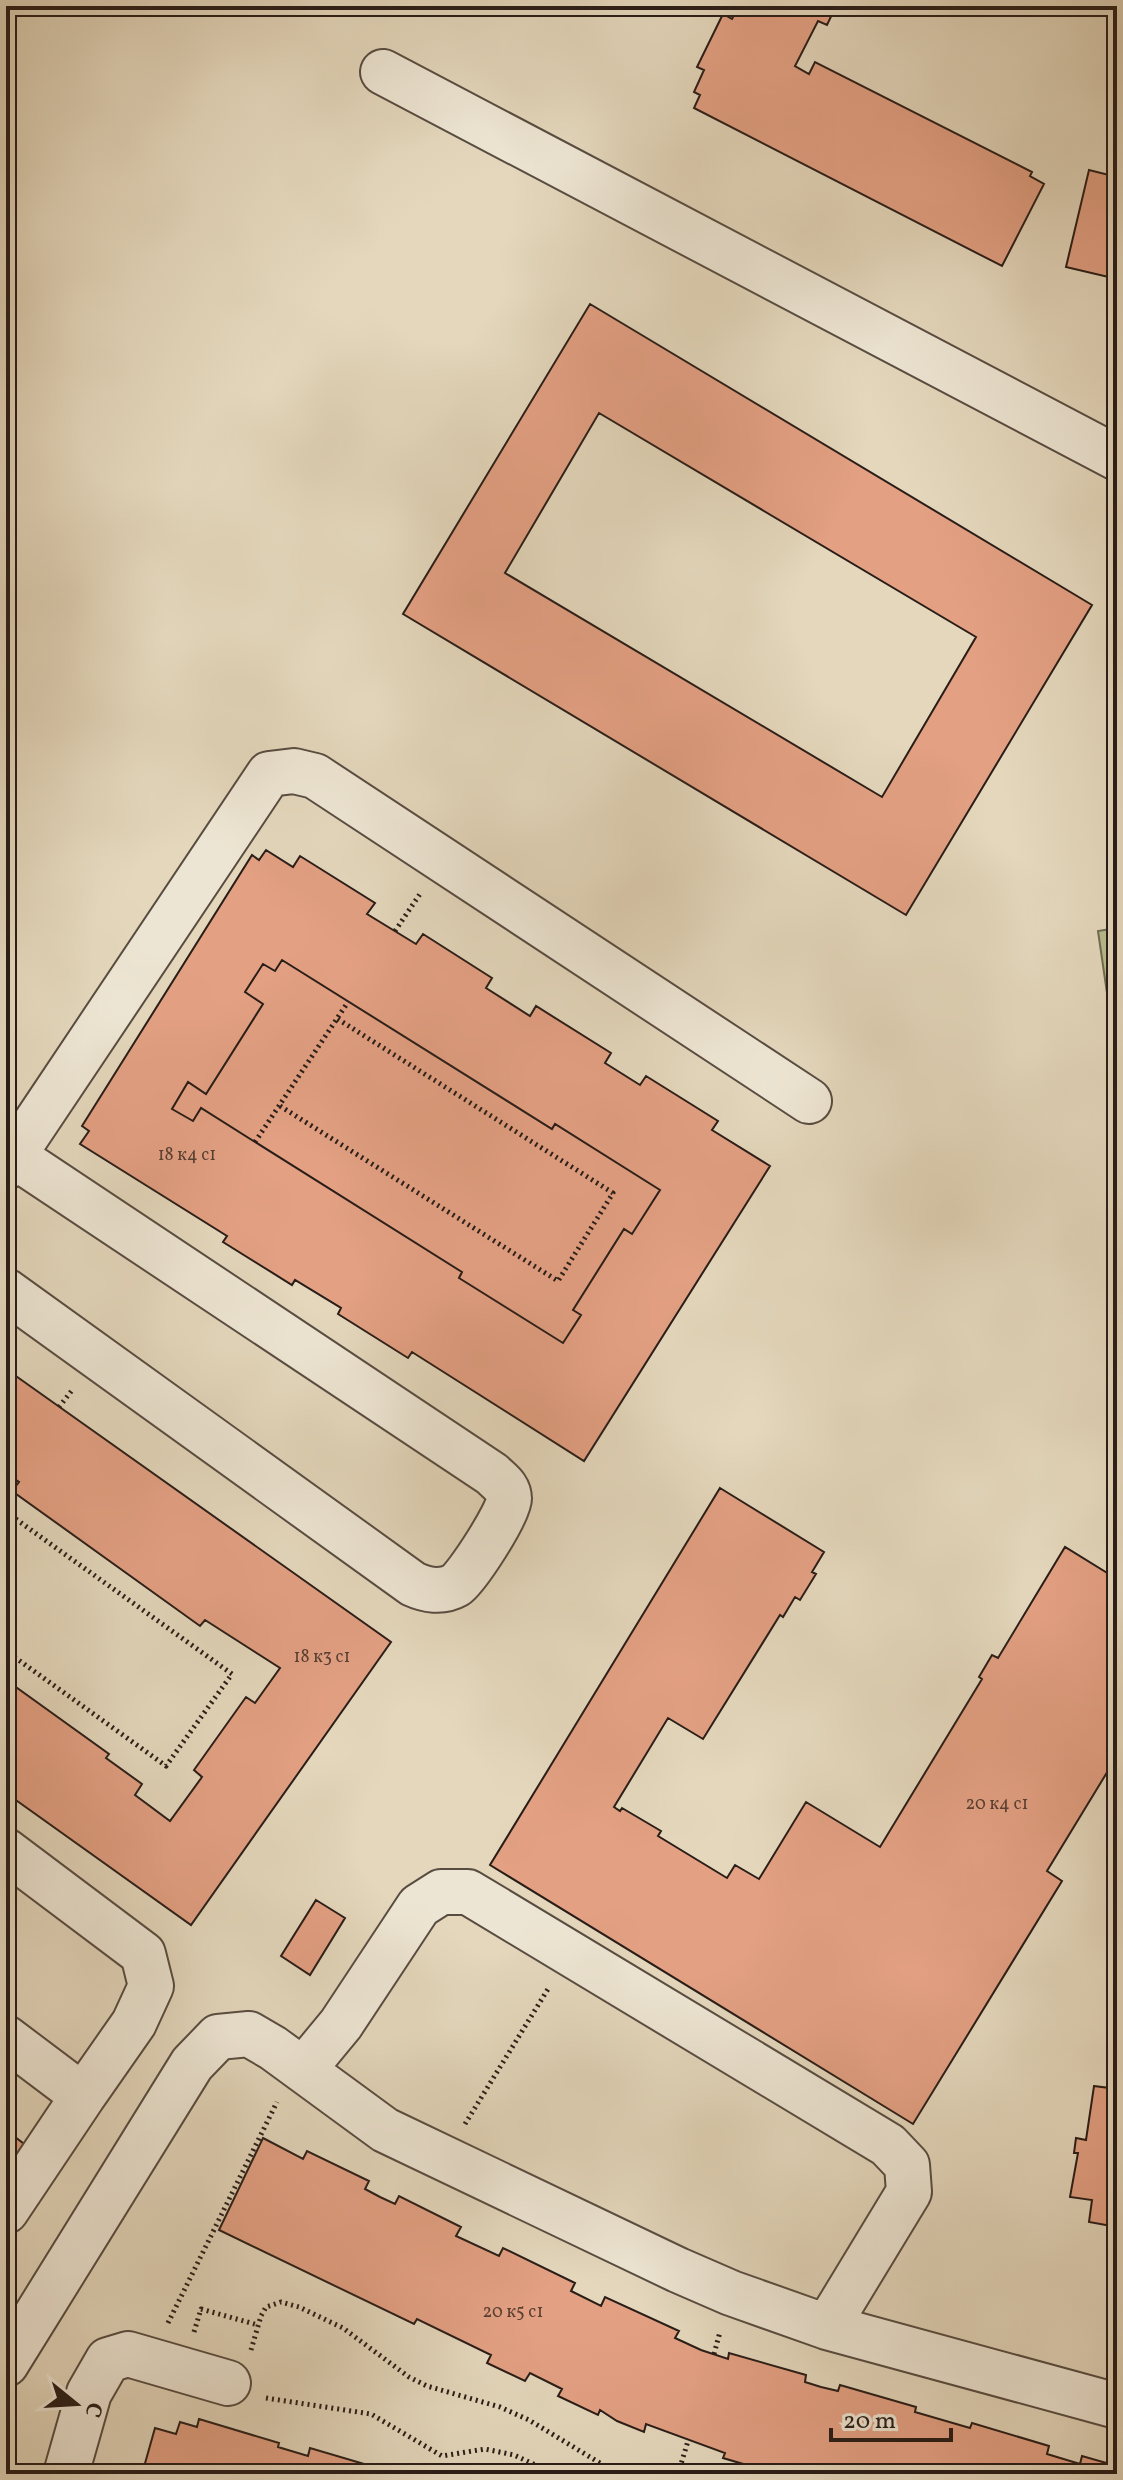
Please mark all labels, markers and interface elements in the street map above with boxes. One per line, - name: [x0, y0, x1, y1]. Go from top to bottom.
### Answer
- house number: 18 к4 с1: [158, 1143, 216, 1168]
- house number: 18 к3 с1: [293, 1645, 351, 1670]
- house number: 20 к4 с1: [966, 1792, 1028, 1817]
- house number: 20 к5 с1: [483, 2300, 543, 2325]
- north arrow: [36, 2364, 116, 2444]
- scale bar: [831, 2392, 951, 2442]
- text: С: [76, 2398, 110, 2421]
- text: 20 m: [843, 2405, 896, 2439]

